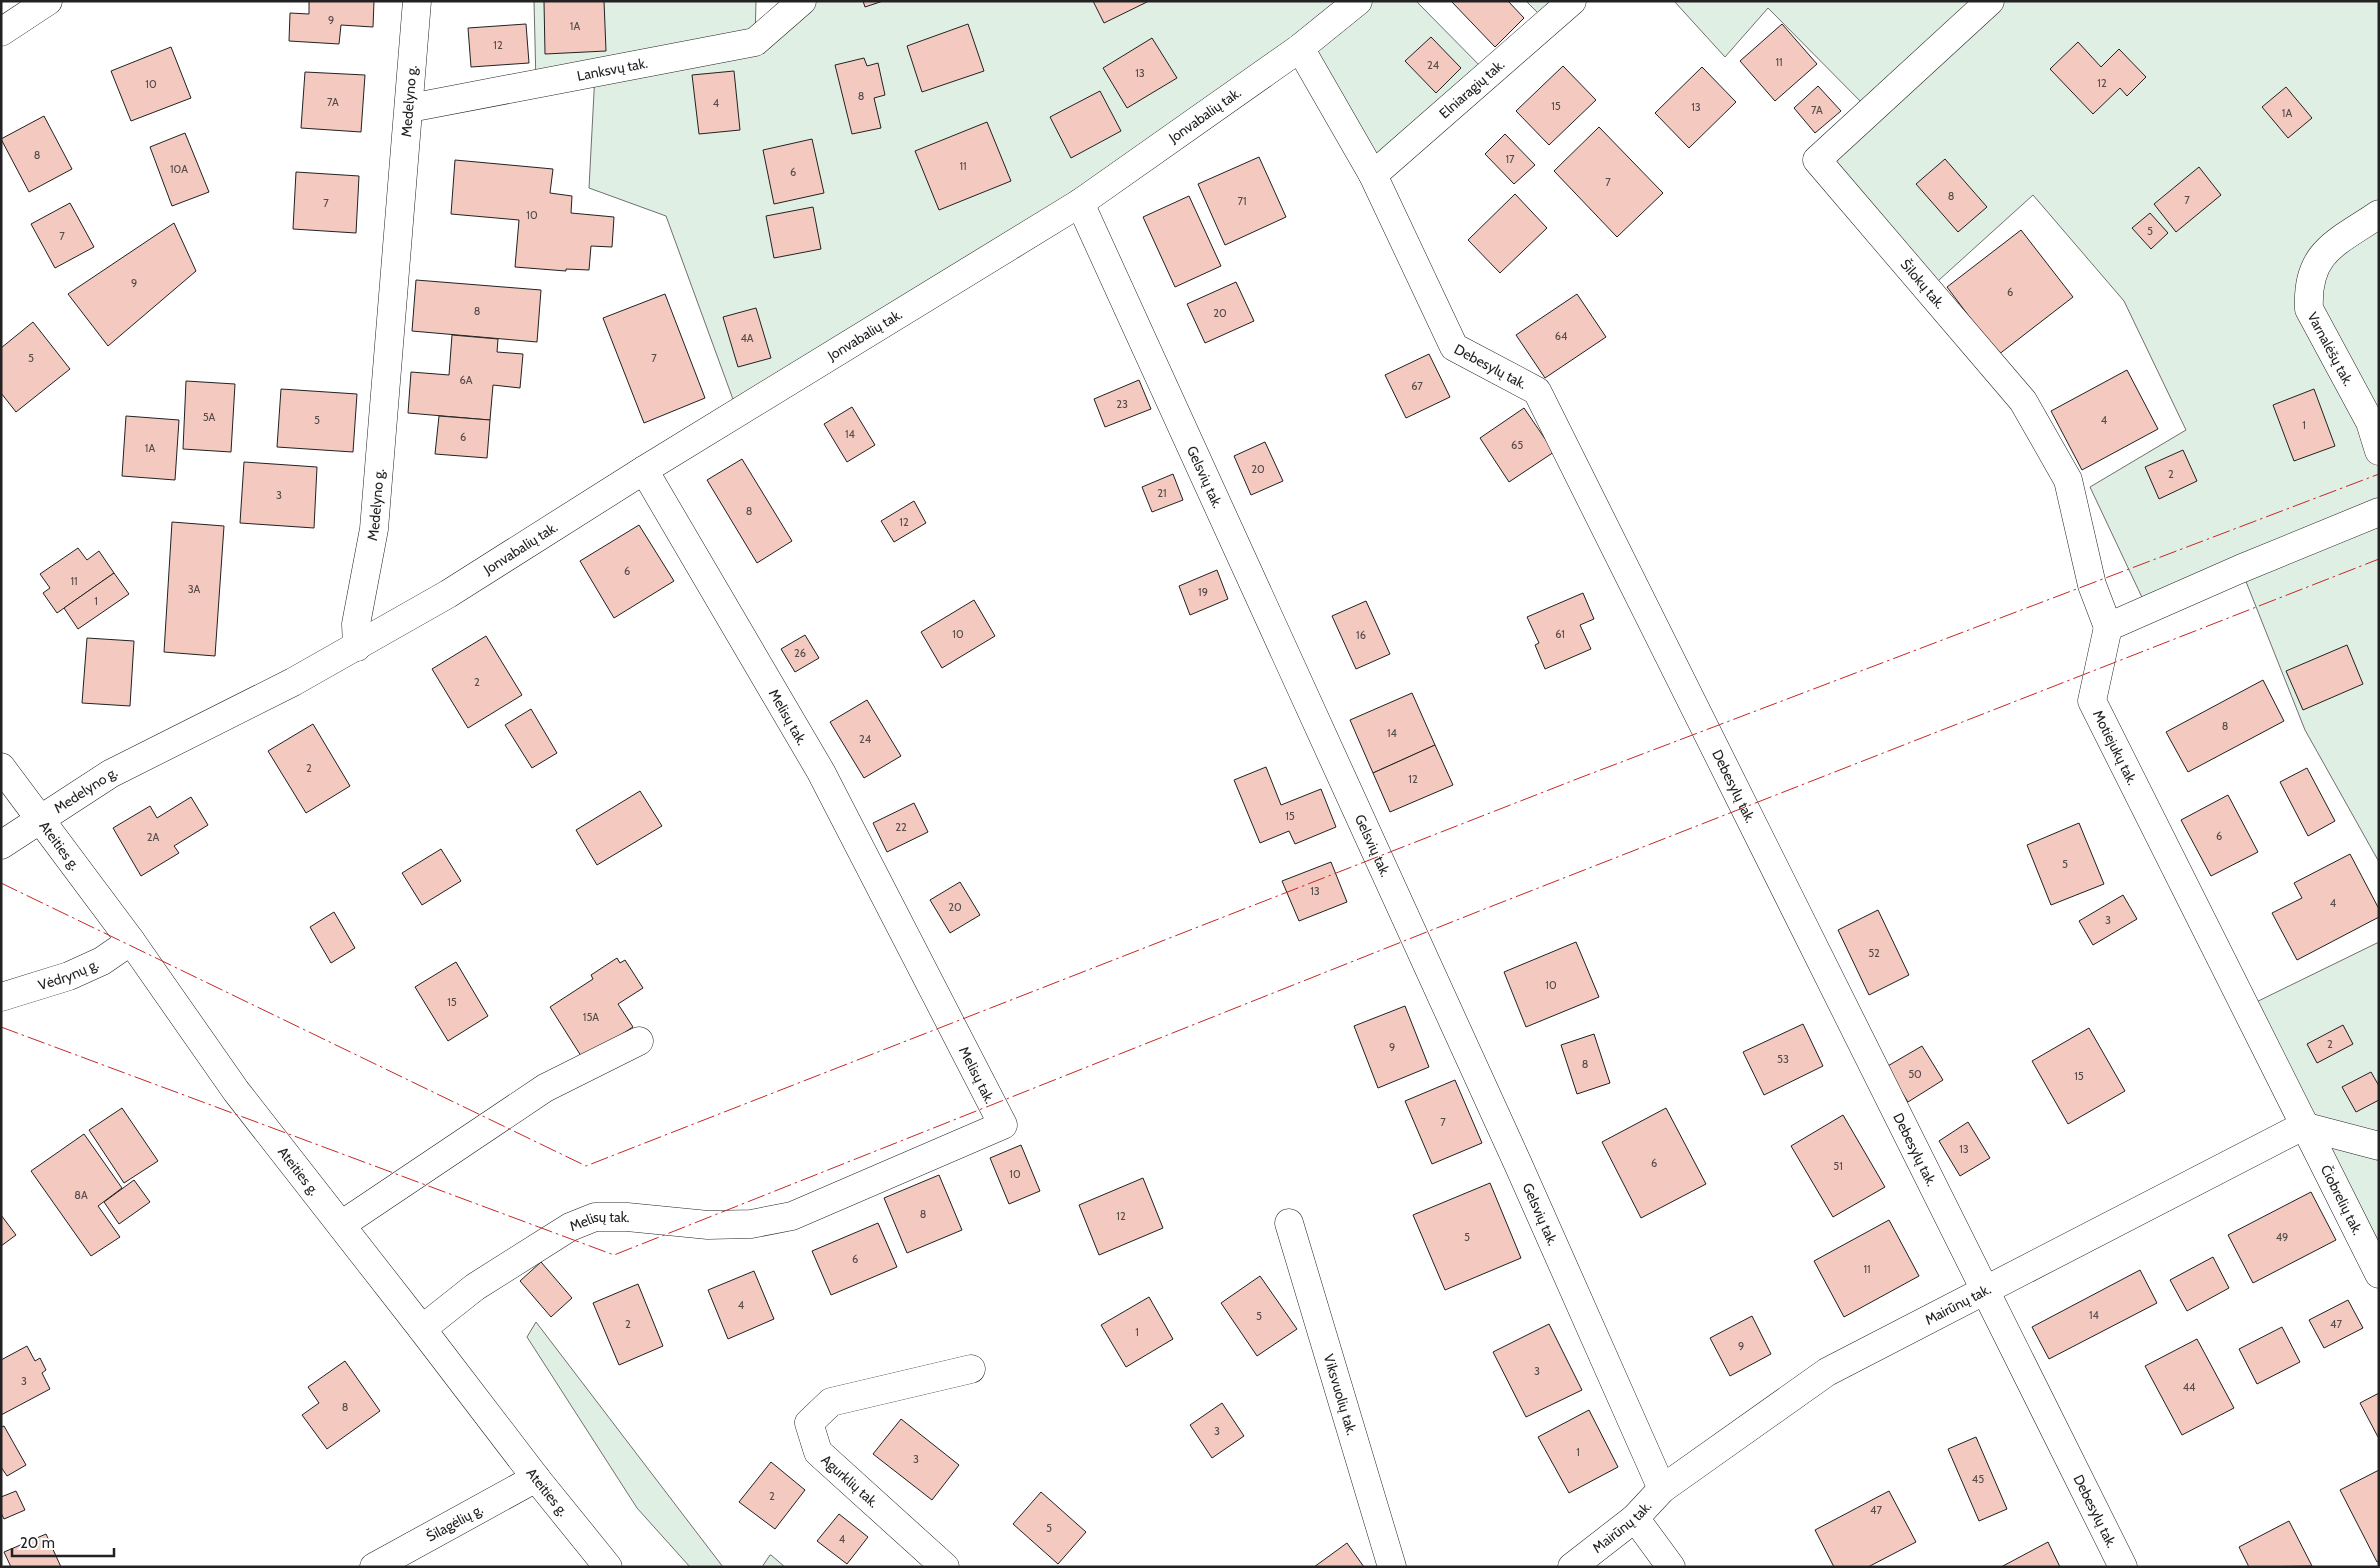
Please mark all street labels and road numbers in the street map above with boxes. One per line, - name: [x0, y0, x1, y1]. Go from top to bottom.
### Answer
- street label: Lanksvų tak.: [575, 54, 649, 85]
- street label: Elniaragių tak.: [1435, 55, 1508, 122]
- street label: Medelyno g.: [397, 64, 421, 138]
- street label: Jonvabalių tak.: [1164, 83, 1244, 147]
- street label: Šilokų tak.: [1897, 255, 1949, 312]
- street label: Jonvabalių tak.: [823, 305, 905, 365]
- street label: Varnalėšų tak.: [2303, 309, 2358, 389]
- street label: Debesylų tak.: [1451, 340, 1530, 393]
- street label: Gelsvių tak.: [1183, 443, 1227, 511]
- street label: Medelyno g.: [363, 468, 388, 542]
- street label: Jonvabalių tak.: [479, 518, 561, 579]
- street label: Melisų tak.: [765, 686, 811, 748]
- street label: Motiejukų tak.: [2089, 707, 2142, 788]
- street label: Debesylų tak.: [1708, 746, 1760, 826]
- street label: Medelyno g.: [50, 763, 120, 817]
- street label: Gelsvių tak.: [1351, 811, 1395, 880]
- street label: Ateities g.: [35, 817, 84, 874]
- street label: Vėdrynų g.: [36, 955, 101, 994]
- street label: Melisų tak.: [955, 1043, 999, 1107]
- street label: Debesylų tak.: [1889, 1110, 1941, 1189]
- street label: Ateities g.: [274, 1143, 323, 1199]
- street label: Čiobrelių tak.: [2317, 1162, 2367, 1238]
- street label: Gelsvių tak.: [1519, 1180, 1562, 1248]
- street label: Melisų tak.: [567, 1208, 631, 1235]
- street label: Mairūnų tak.: [1922, 1280, 1994, 1329]
- street label: Viksvuolių tak.: [1320, 1352, 1361, 1437]
- street label: Agurklių tak.: [818, 1451, 882, 1511]
- street label: Ateities g.: [523, 1464, 572, 1520]
- street label: Debesylų tak.: [2069, 1471, 2121, 1551]
- street label: Mairūnų tak.: [1589, 1497, 1655, 1557]
- street label: Šilagėlių g.: [423, 1500, 486, 1546]

